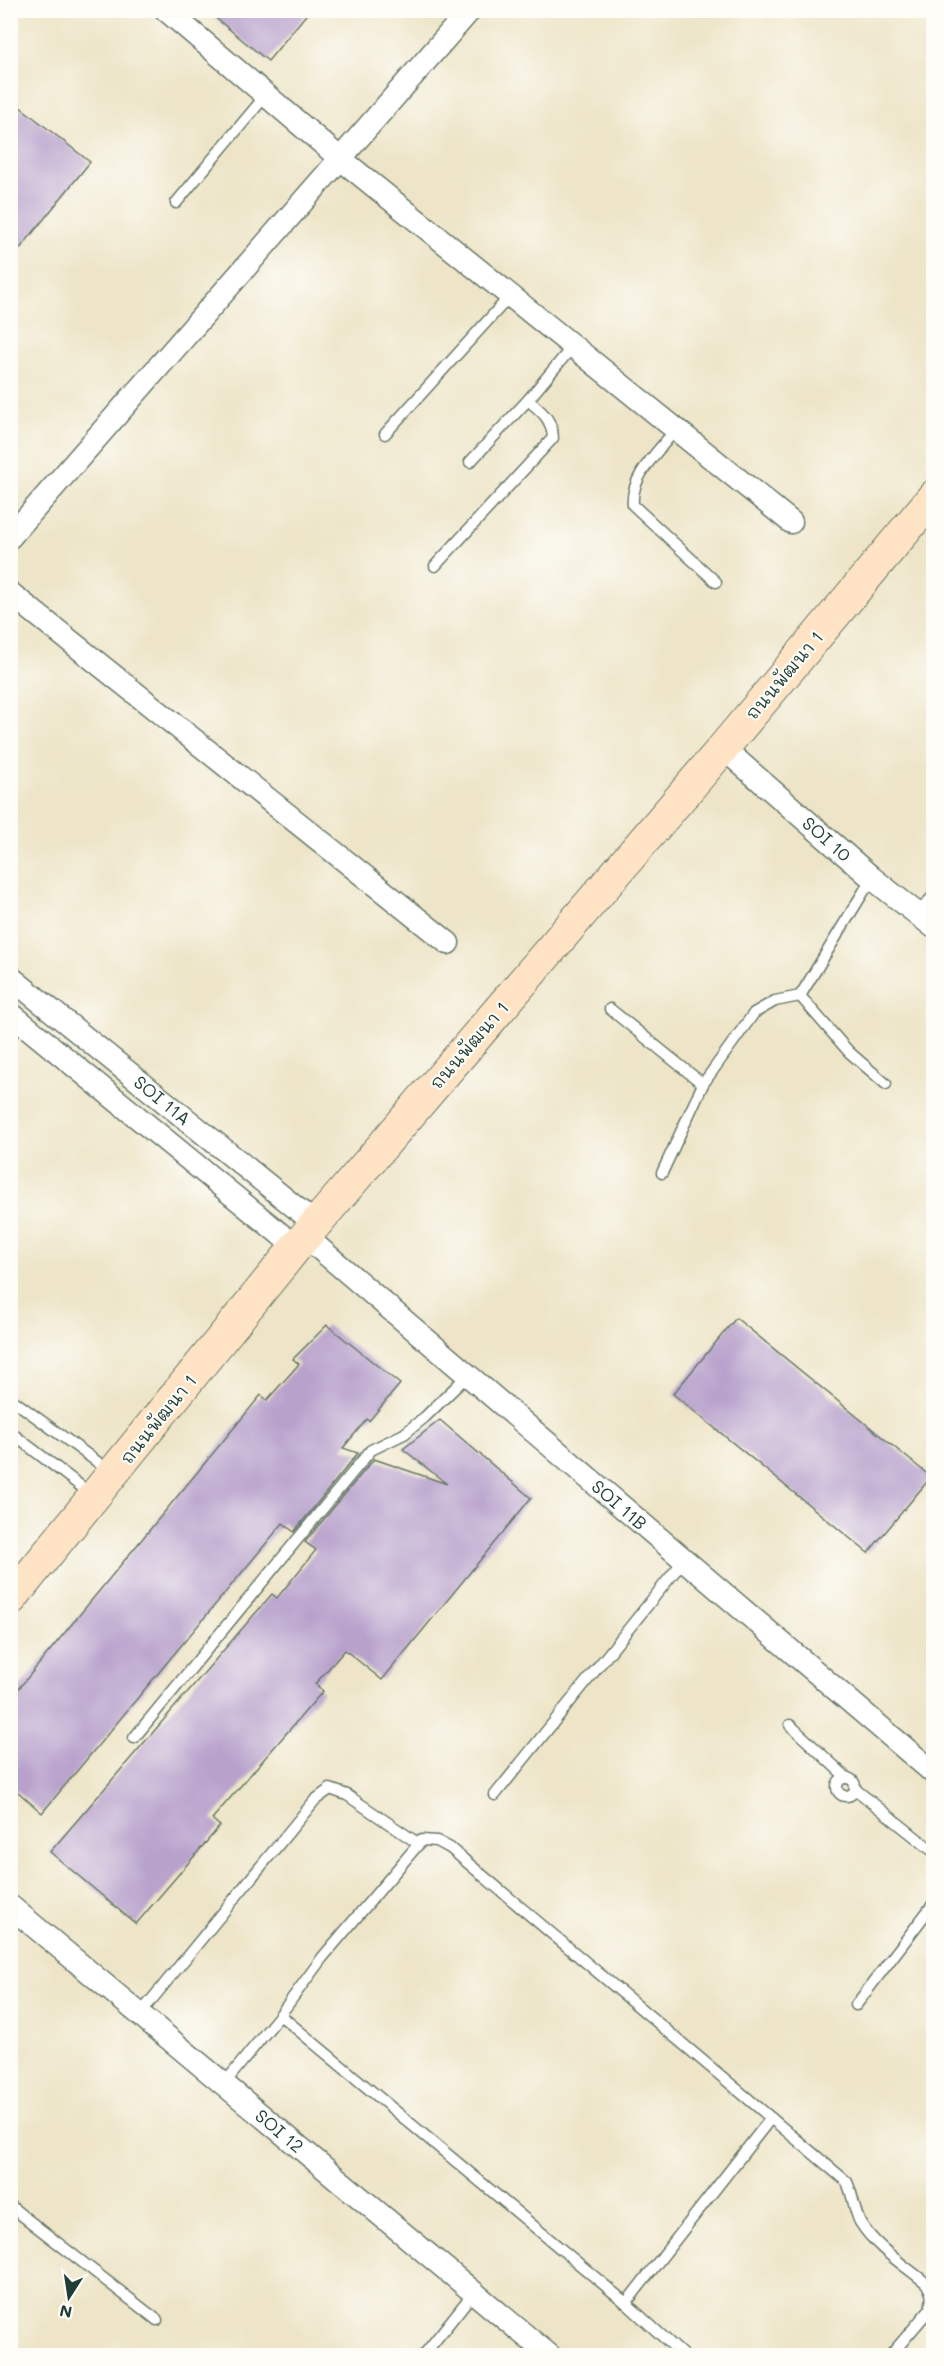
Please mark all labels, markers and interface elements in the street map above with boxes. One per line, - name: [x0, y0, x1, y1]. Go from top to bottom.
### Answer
- street label: ถนนพัฒนา 1: [740, 626, 828, 724]
- street label: SOI 10: [798, 811, 856, 867]
- street label: ถนนพัฒนา 1: [424, 996, 514, 1094]
- street label: SOI 11A: [129, 1070, 196, 1130]
- street label: ถนนพัฒนา 1: [114, 1369, 202, 1469]
- street label: SOI 11B: [587, 1474, 652, 1535]
- street label: SOI 12: [250, 2104, 309, 2158]
- north arrow: [39, 2267, 99, 2327]
- text: N: [58, 2301, 74, 2324]

